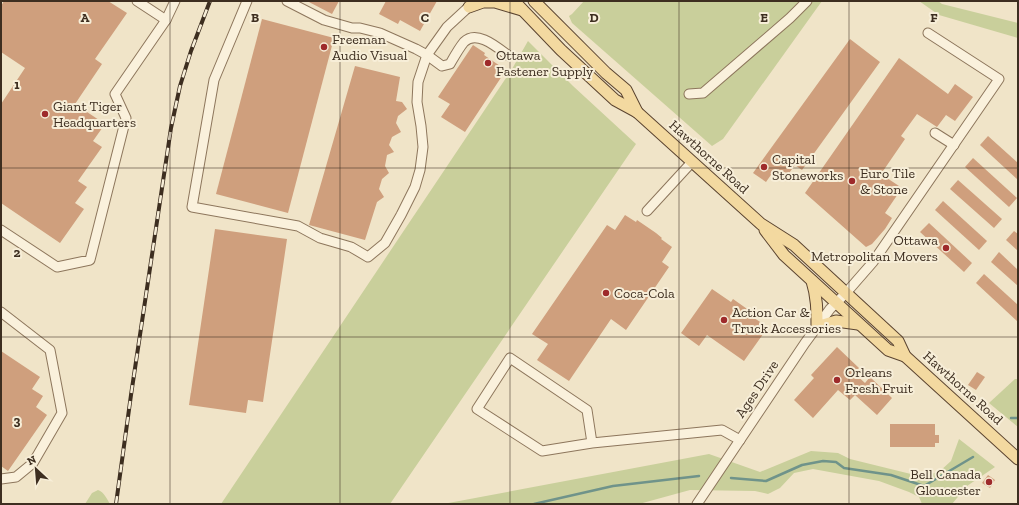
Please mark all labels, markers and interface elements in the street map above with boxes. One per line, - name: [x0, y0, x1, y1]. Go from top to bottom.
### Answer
- text: A: [81, 10, 90, 25]
- text: B: [251, 10, 259, 25]
- text: C: [421, 10, 429, 25]
- text: D: [589, 10, 599, 25]
- text: E: [760, 10, 768, 25]
- text: F: [930, 10, 938, 25]
- place label: Freeman Audio Visual: [332, 31, 408, 64]
- marker: Freeman Audio Visual: [319, 42, 329, 52]
- place label: Ottawa Fastener Supply: [496, 47, 594, 80]
- marker: Ottawa Fastener Supply: [483, 58, 493, 68]
- text: 1: [14, 77, 20, 92]
- place label: Giant Tiger Headquarters: [53, 98, 136, 131]
- marker: Giant Tiger Headquarters: [40, 109, 50, 119]
- street label: Hawthorne Road: [666, 117, 753, 198]
- place label: Capital Stoneworks: [772, 151, 843, 184]
- marker: Capital Stoneworks: [759, 162, 769, 172]
- place label: Euro Tile & Stone: [860, 165, 915, 198]
- marker: Euro Tile & Stone: [847, 176, 857, 186]
- place label: Ottawa Metropolitan Movers: [811, 232, 938, 265]
- marker: Ottawa Metropolitan Movers: [941, 243, 951, 253]
- text: 2: [14, 245, 21, 260]
- place label: Coca-Cola: [614, 285, 675, 302]
- marker: Coca-Cola: [601, 288, 611, 298]
- place label: Action Car & Truck Accessories: [732, 304, 841, 337]
- marker: Action Car & Truck Accessories: [719, 315, 729, 325]
- street label: Hawthorne Road: [920, 348, 1007, 429]
- street label: Ages Drive: [732, 357, 783, 421]
- place label: Orleans Fresh Fruit: [845, 364, 914, 397]
- marker: Orleans Fresh Fruit: [832, 375, 842, 385]
- text: 3: [14, 413, 21, 428]
- north arrow: [16, 449, 56, 489]
- text: N: [25, 453, 39, 468]
- place label: Bell Canada Gloucester: [910, 466, 981, 499]
- marker: Bell Canada Gloucester: [984, 477, 994, 487]

